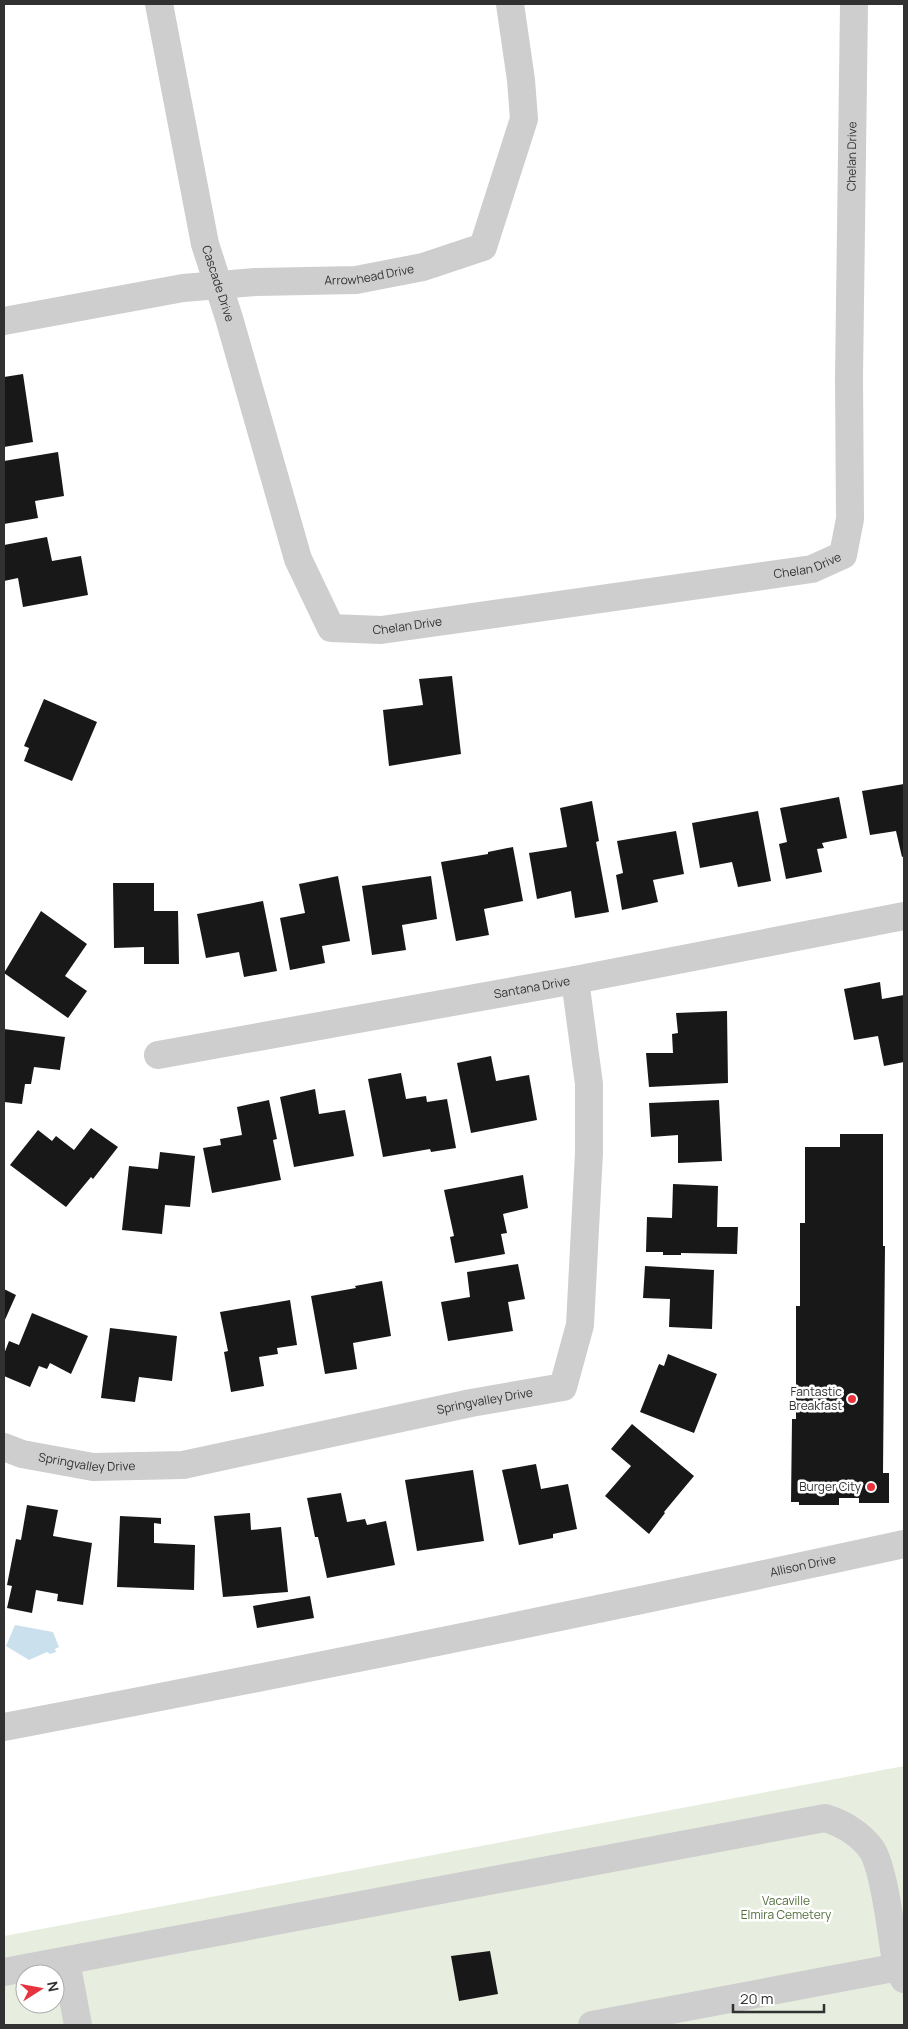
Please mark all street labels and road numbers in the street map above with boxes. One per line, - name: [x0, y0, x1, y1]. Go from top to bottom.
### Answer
- street label: Chelan Drive: [842, 121, 860, 191]
- street label: Cascade Drive: [198, 243, 239, 324]
- street label: Arrowhead Drive: [324, 260, 415, 289]
- street label: Chelan Drive: [773, 548, 844, 582]
- street label: Chelan Drive: [372, 612, 443, 638]
- street label: Santana Drive: [493, 972, 571, 1002]
- street label: Springvalley Drive: [435, 1383, 534, 1418]
- street label: Springvalley Drive: [37, 1448, 136, 1475]
- street label: Allison Drive: [768, 1550, 837, 1581]

